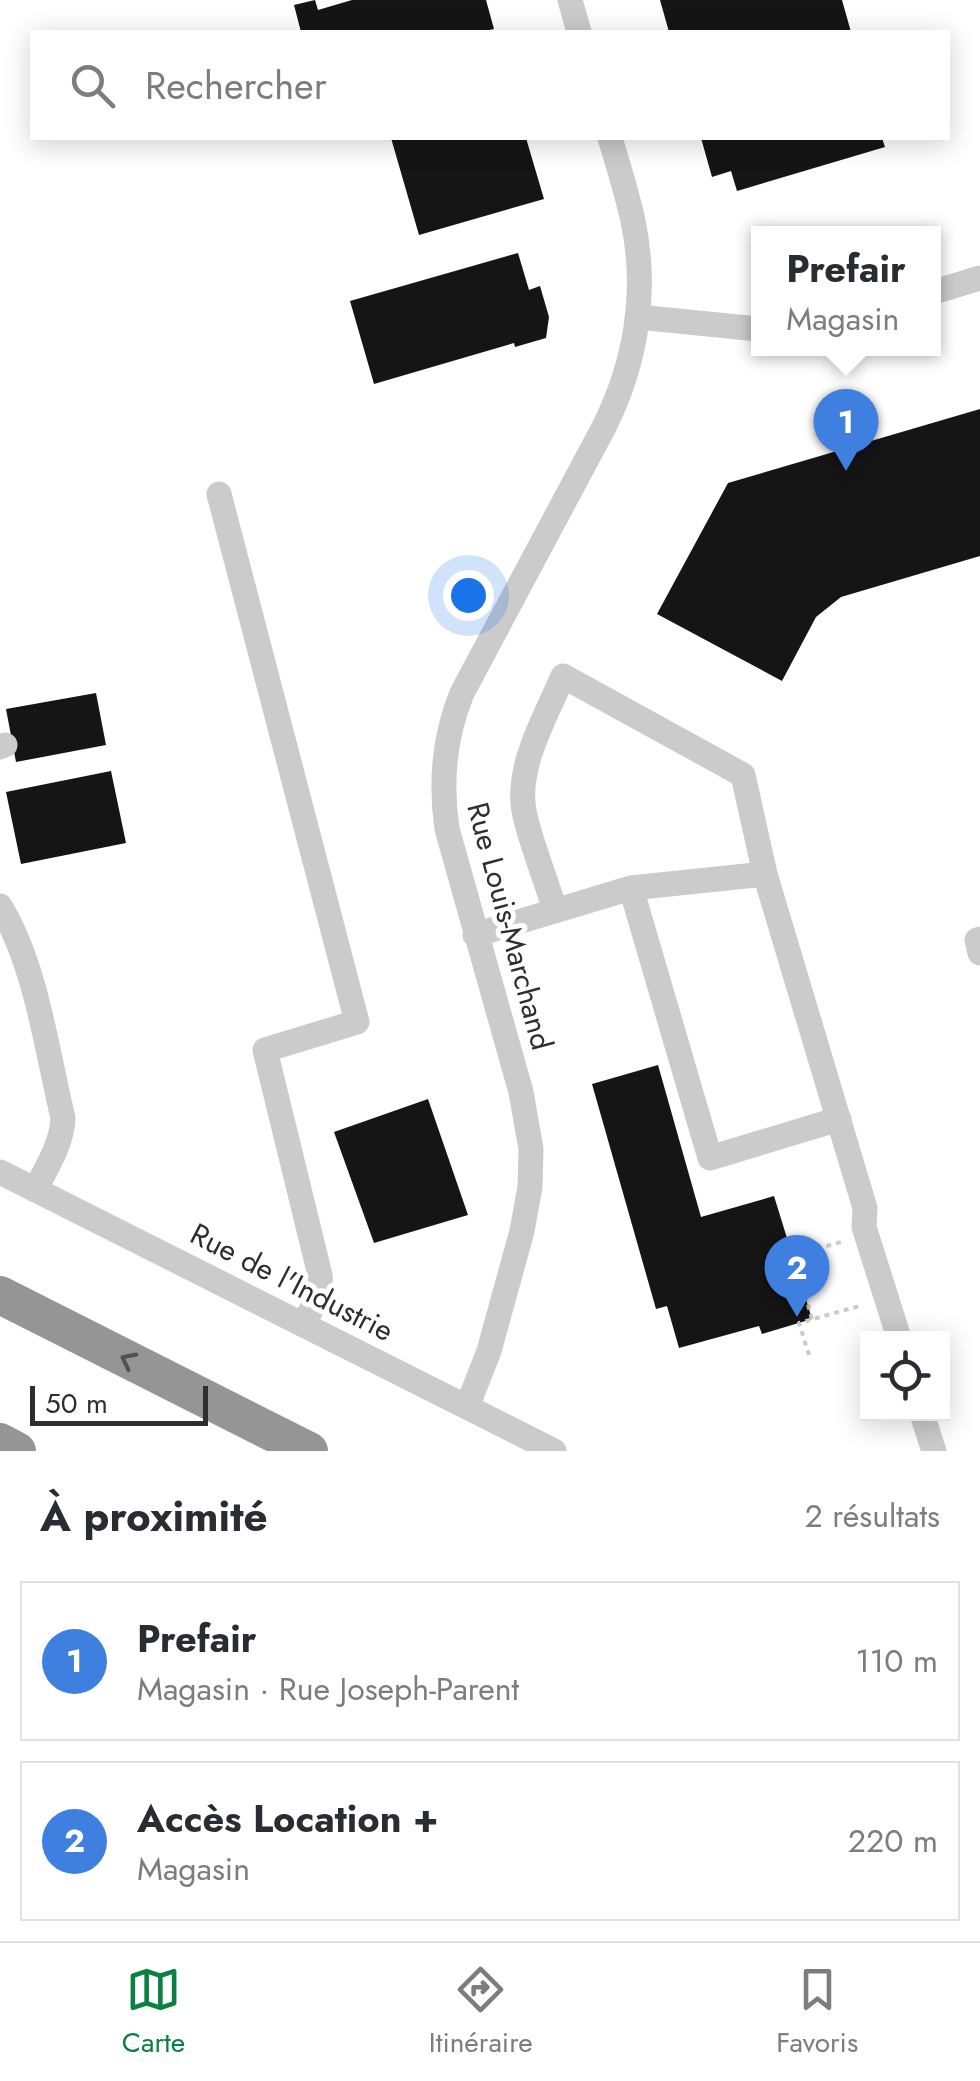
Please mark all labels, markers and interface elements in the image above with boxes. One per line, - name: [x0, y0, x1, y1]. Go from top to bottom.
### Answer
- search box: [30, 30, 950, 140]
- icon: search: [65, 58, 120, 113]
- text: Rechercher: [145, 58, 327, 113]
- popup: [751, 226, 941, 356]
- text: Prefair: [786, 241, 906, 296]
- text: Magasin: [786, 296, 899, 342]
- pin: 1: [814, 388, 878, 471]
- your location: [443, 570, 494, 621]
- street label: Rue Louis-Marchand: [456, 797, 564, 1055]
- street label: Rue de l'Industrie: [183, 1212, 401, 1352]
- pin: 2: [764, 1234, 830, 1317]
- map controls: [860, 1331, 950, 1421]
- button: locate: [860, 1331, 950, 1421]
- one-way arrow: [121, 1353, 139, 1372]
- scale bar: [30, 1381, 208, 1426]
- text: 50 m: [45, 1383, 108, 1424]
- text: À proximité: [40, 1486, 268, 1547]
- text: 2 résultats: [805, 1493, 940, 1539]
- text: Prefair: [137, 1611, 256, 1666]
- text: 1: [66, 1638, 83, 1684]
- text: 110 m: [855, 1638, 938, 1684]
- text: Magasin · Rue Joseph-Parent: [137, 1666, 519, 1712]
- text: Accès Location +: [137, 1791, 439, 1846]
- text: 2: [64, 1818, 85, 1864]
- text: 220 m: [848, 1818, 938, 1864]
- text: Magasin: [137, 1846, 250, 1892]
- tab: Carte: [122, 1962, 185, 2063]
- tab: Itinéraire: [429, 1962, 533, 2063]
- tab: Favoris: [776, 1962, 858, 2063]

